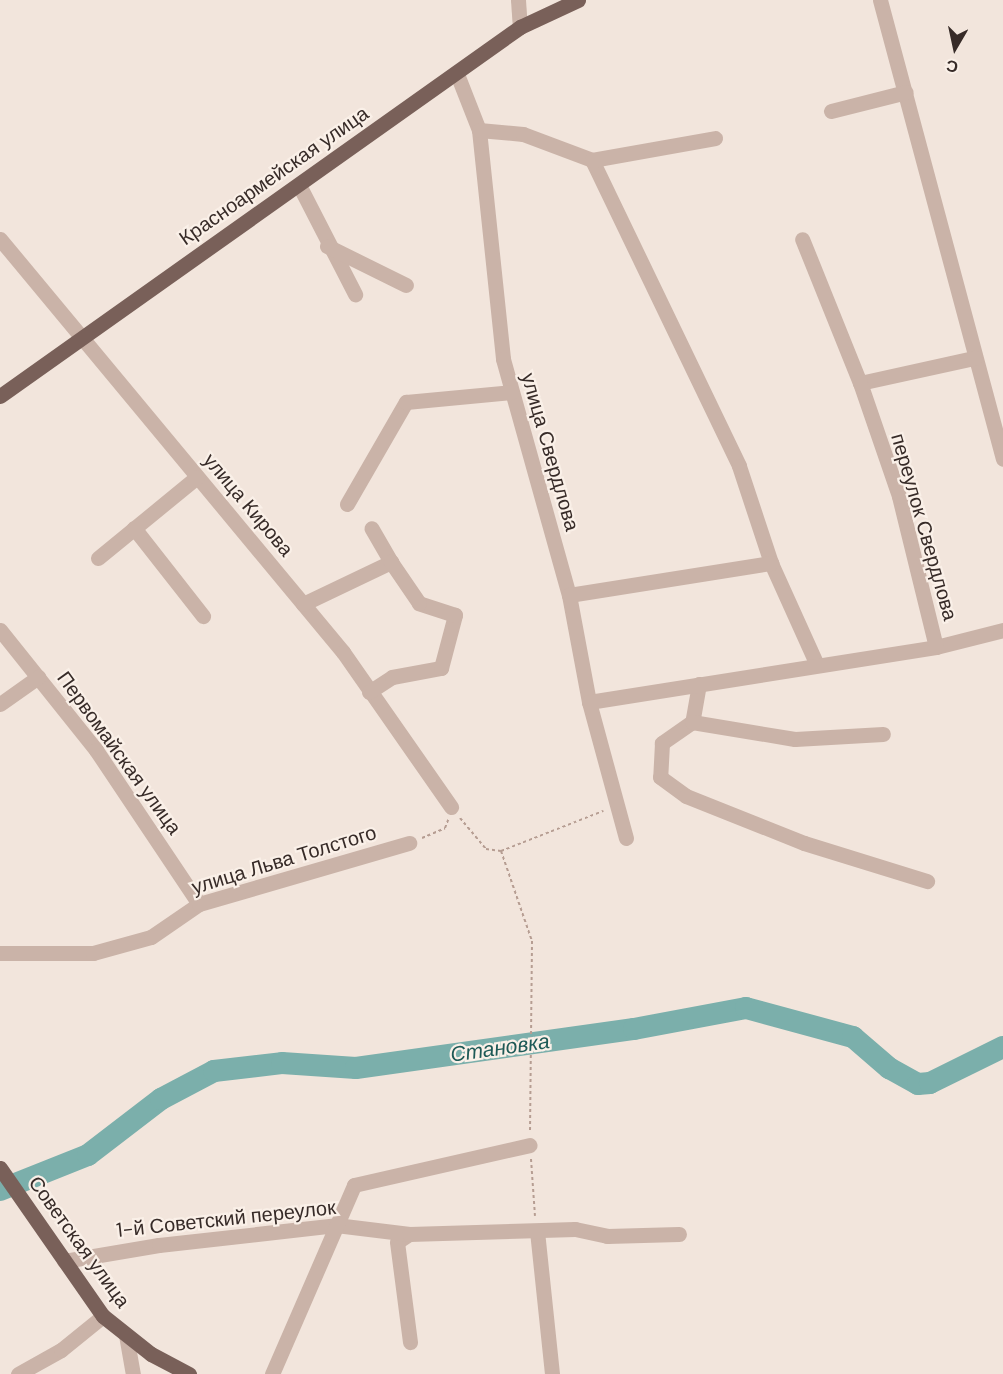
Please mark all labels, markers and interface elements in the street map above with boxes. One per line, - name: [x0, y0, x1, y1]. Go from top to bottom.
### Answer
- north arrow: [925, 18, 985, 78]
- text: С: [945, 55, 959, 78]
- street label: Красноармейская улица: [175, 101, 373, 251]
- street label: улица Свердлова: [516, 370, 584, 534]
- street label: переулок Свердлова: [886, 431, 962, 623]
- street label: улица Кирова: [198, 449, 298, 561]
- street label: Первомайская улица: [52, 667, 186, 839]
- street label: улица Льва Толстого: [189, 820, 379, 900]
- water label: Становка: [449, 1029, 551, 1067]
- street label: Советская улица: [23, 1172, 135, 1312]
- street label: 1-й Советский переулок: [115, 1196, 337, 1242]

